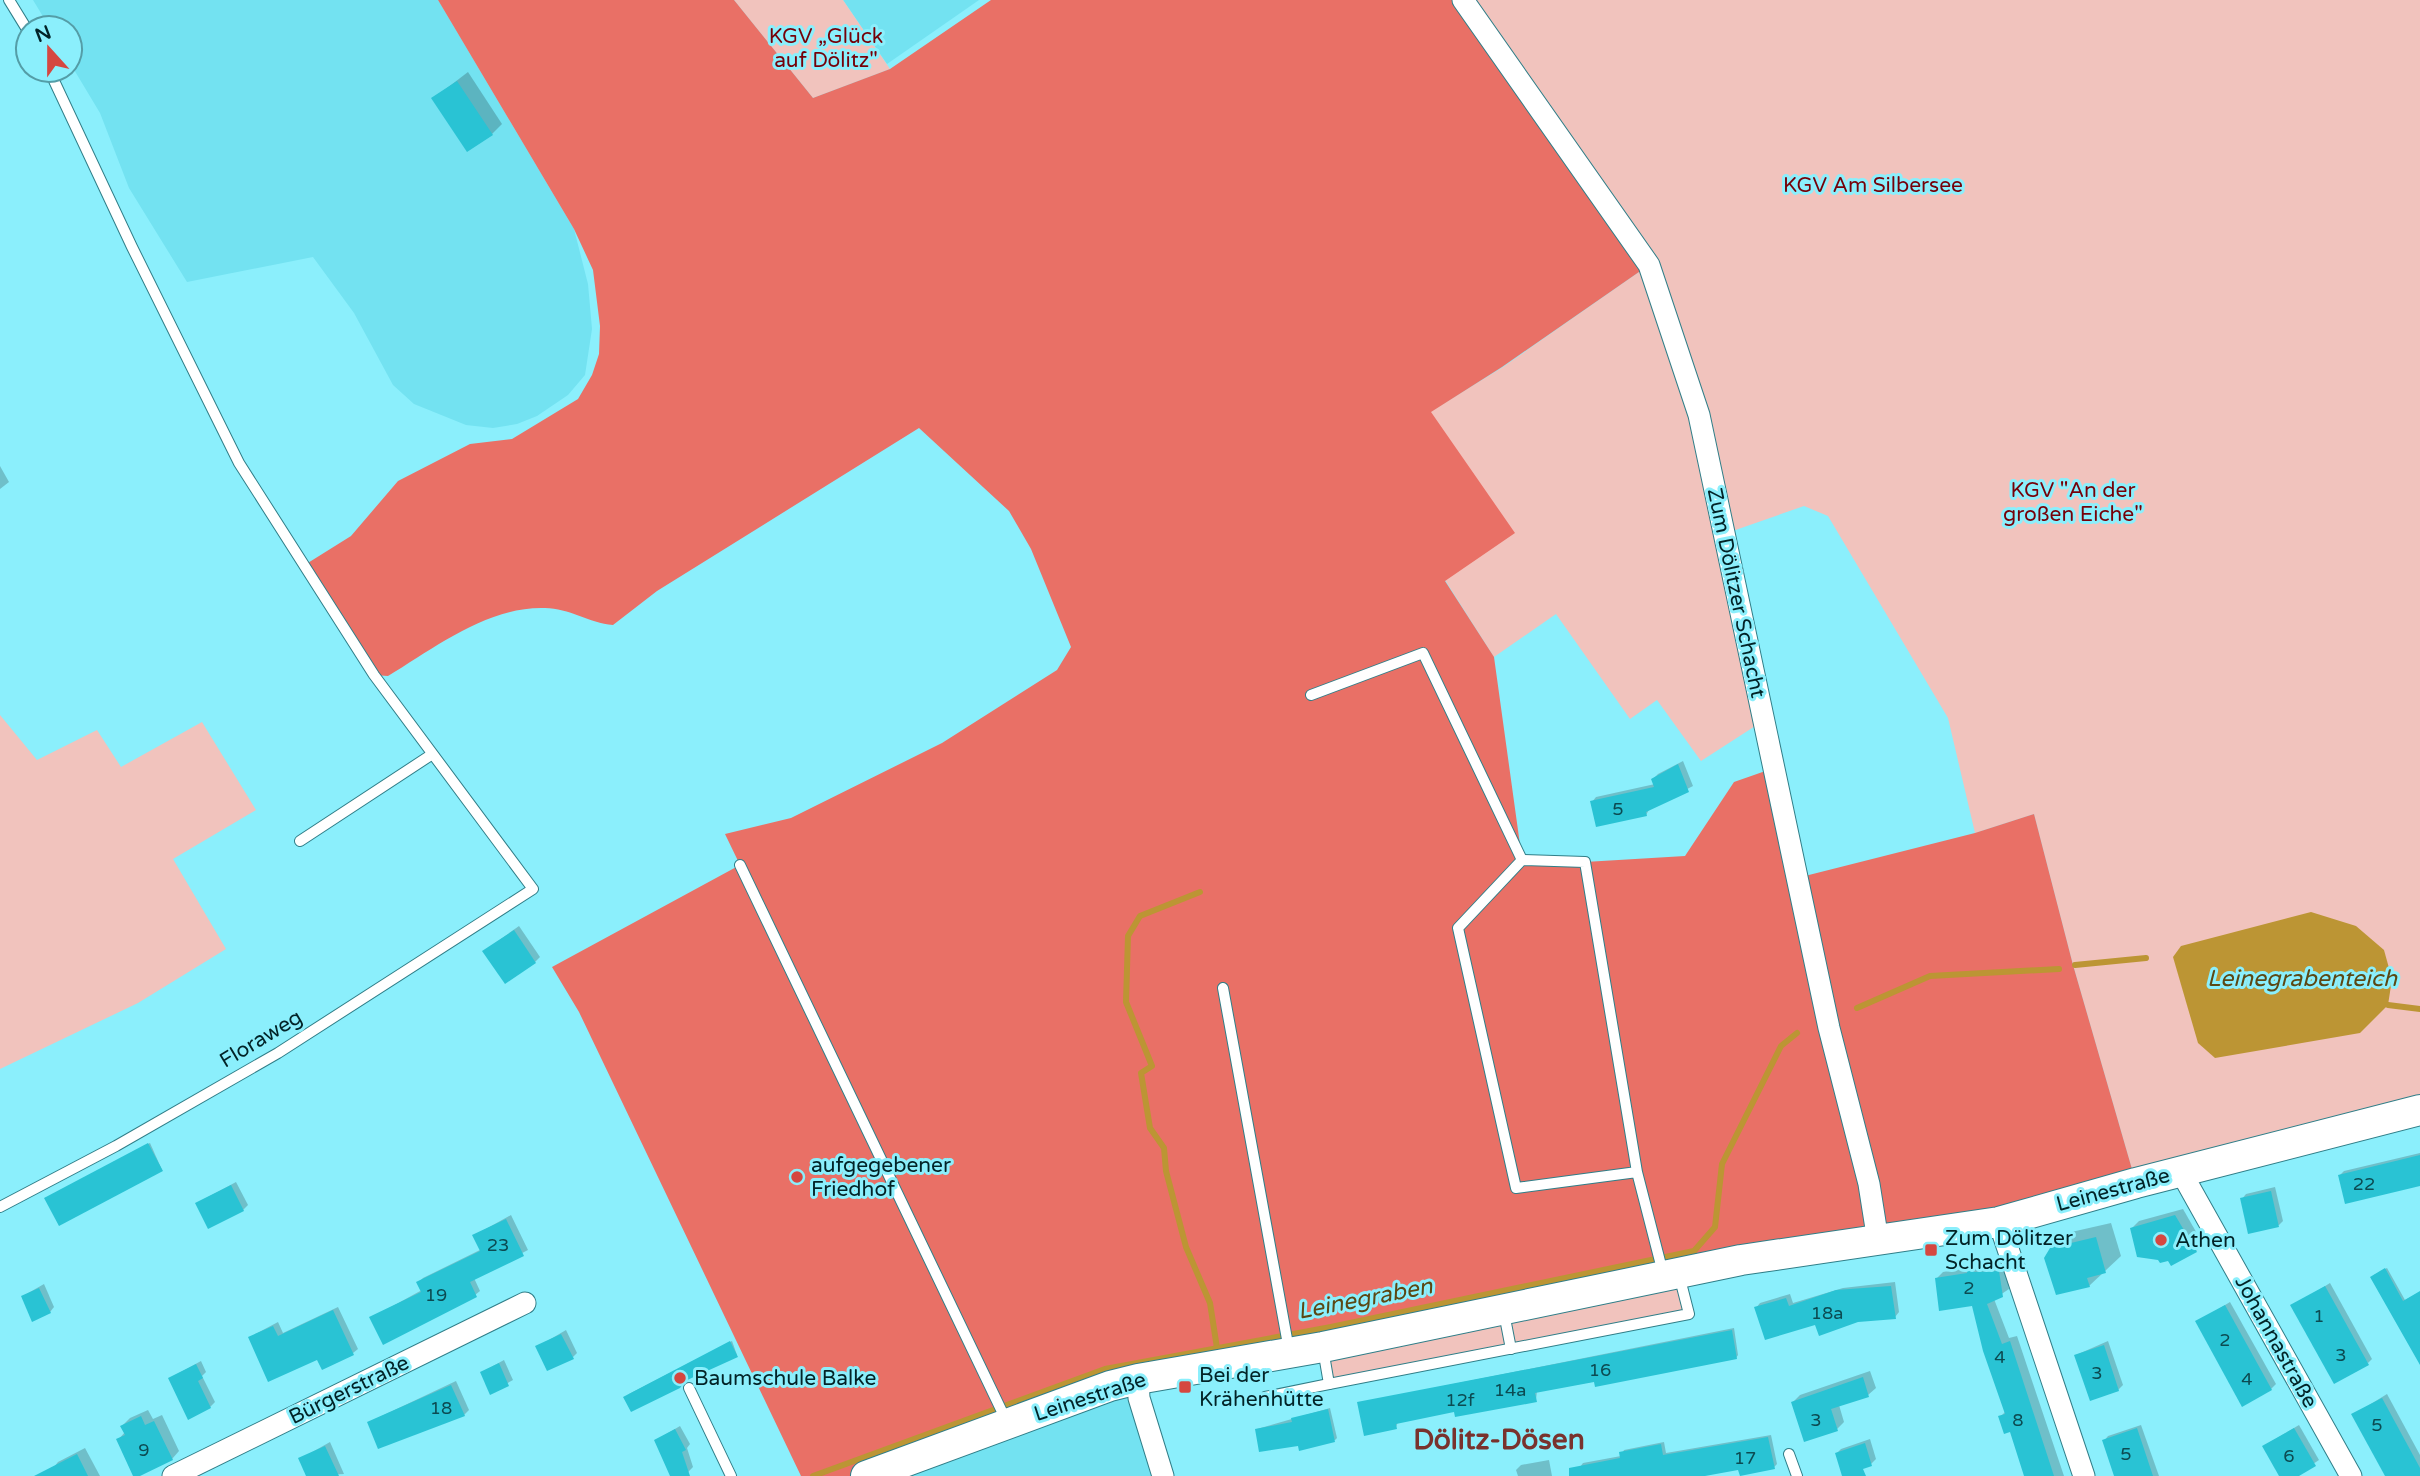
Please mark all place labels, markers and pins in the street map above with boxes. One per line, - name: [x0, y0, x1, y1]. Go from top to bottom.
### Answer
- place label: aufgegebener Friedhof: [811, 1153, 951, 1202]
- marker: aufgegebener Friedhof: [789, 1169, 805, 1185]
- place label: Zum Dölitzer Schacht: [1945, 1226, 2073, 1275]
- place label: Athen: [2175, 1228, 2236, 1253]
- marker: Athen: [2153, 1232, 2169, 1248]
- marker: Zum Dölitzer Schacht: [1923, 1242, 1939, 1258]
- place label: Bei der Krähenhütte: [1199, 1363, 1324, 1412]
- place label: Baumschule Balke: [694, 1366, 877, 1391]
- marker: Baumschule Balke: [672, 1370, 688, 1386]
- marker: Bei der Krähenhütte: [1177, 1379, 1193, 1395]

